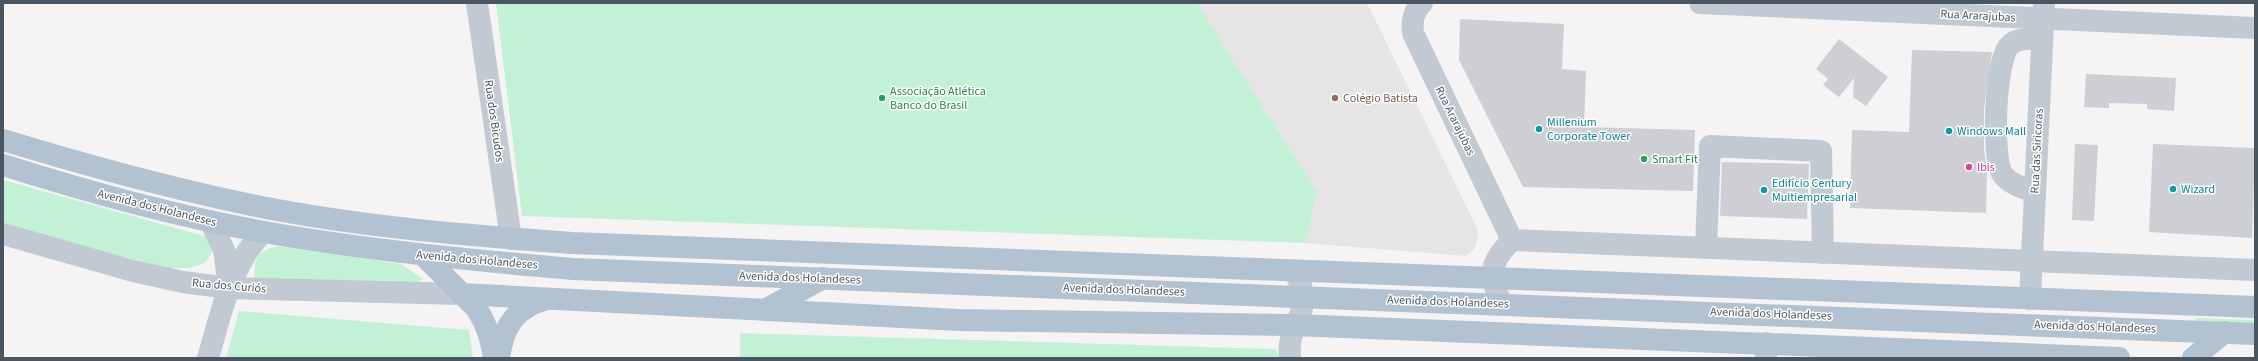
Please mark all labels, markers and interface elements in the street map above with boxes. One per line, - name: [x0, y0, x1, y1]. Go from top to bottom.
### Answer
- street label: Rua Ararajubas: [1940, 6, 2016, 26]
- street label: Rua dos Bicudos: [480, 79, 508, 163]
- place label: Associação Atlética Banco do Brasil: [890, 83, 986, 114]
- street label: Rua Ararajubas: [1431, 83, 1479, 159]
- place label: Colégio Batista: [1343, 90, 1418, 107]
- marker: Associação Atlética Banco do Brasil: [877, 93, 887, 103]
- marker: Colégio Batista: [1330, 93, 1340, 103]
- street label: Rua das Siricoras: [2026, 108, 2048, 194]
- place label: Millenium Corporate Tower: [1547, 114, 1631, 145]
- place label: Windows Mall: [1957, 123, 2026, 140]
- marker: Millenium Corporate Tower: [1534, 124, 1544, 134]
- marker: Windows Mall: [1944, 126, 1954, 136]
- place label: Smart Fit: [1652, 151, 1698, 168]
- marker: Smart Fit: [1639, 154, 1649, 164]
- place label: Ibis: [1977, 159, 1995, 176]
- marker: Ibis: [1964, 162, 1974, 172]
- place label: Edifício Century Multiempresarial: [1772, 175, 1857, 206]
- place label: Wizard: [2181, 181, 2215, 198]
- marker: Wizard: [2168, 184, 2178, 194]
- street label: Avenida dos Holandeses: [96, 185, 218, 231]
- marker: Edifício Century Multiempresarial: [1759, 185, 1769, 195]
- street label: Avenida dos Holandeses: [416, 246, 538, 274]
- street label: Avenida dos Holandeses: [739, 267, 861, 289]
- street label: Rua dos Curiós: [191, 274, 267, 298]
- street label: Avenida dos Holandeses: [1063, 279, 1185, 301]
- street label: Avenida dos Holandeses: [1387, 291, 1509, 313]
- street label: Avenida dos Holandeses: [1710, 303, 1832, 325]
- street label: Avenida dos Holandeses: [2034, 316, 2156, 338]

